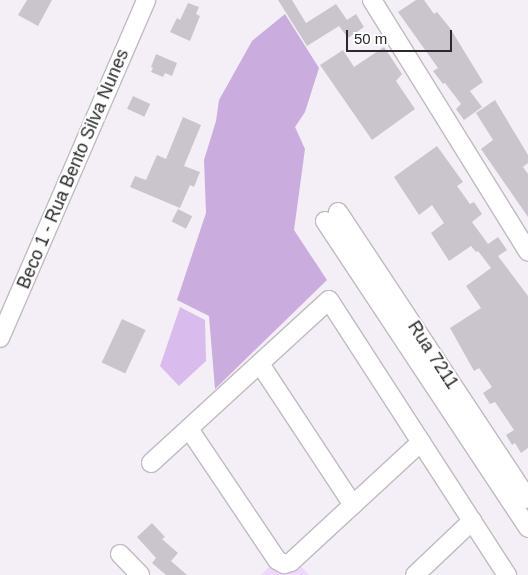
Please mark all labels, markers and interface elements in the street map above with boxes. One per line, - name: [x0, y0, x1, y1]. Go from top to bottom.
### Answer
- scale bar: [348, 20, 454, 52]
- text: 50 m: [354, 30, 387, 47]
- street label: Beco 1 - Rua Bento Silva Nunes: [13, 46, 133, 292]
- street label: Rua 7211: [403, 317, 463, 393]

